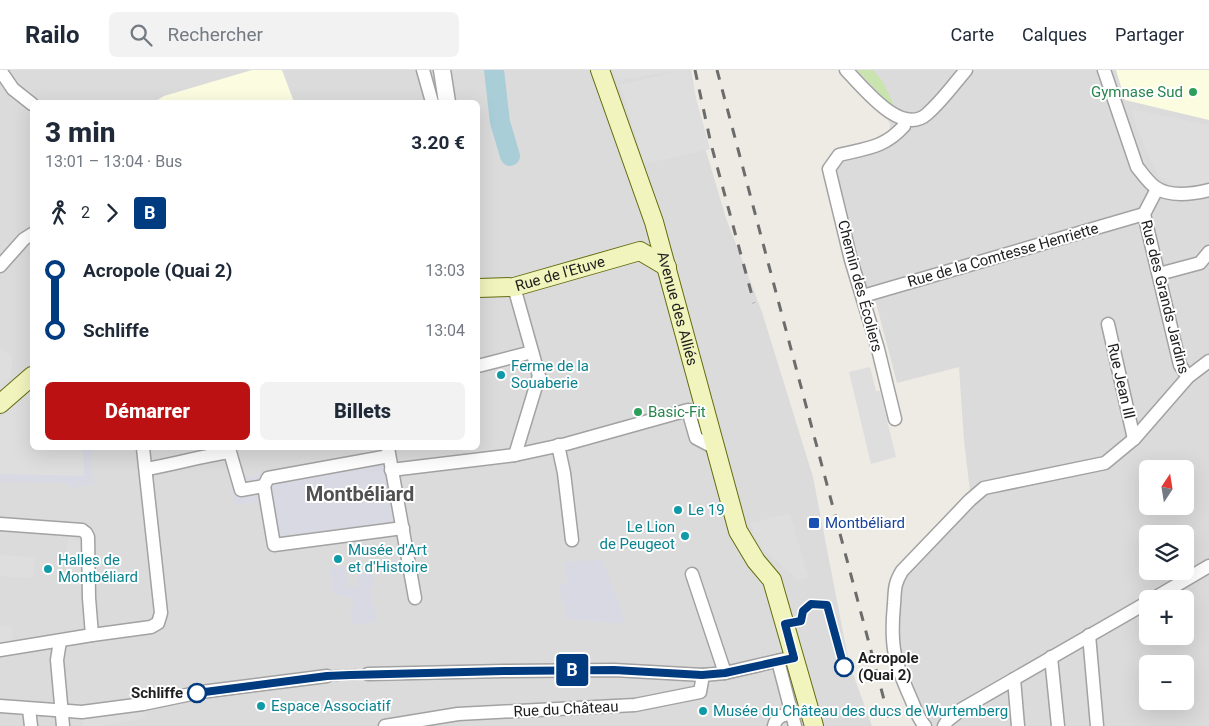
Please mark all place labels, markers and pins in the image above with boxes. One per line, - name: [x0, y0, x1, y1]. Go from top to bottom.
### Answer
- place label: Gymnase Sud: [1091, 83, 1183, 101]
- marker: Gymnase Sud: [1187, 86, 1199, 98]
- place label: Ferme de la Souaberie: [511, 357, 589, 392]
- marker: Ferme de la Souaberie: [495, 369, 507, 381]
- place label: Basic-Fit: [648, 403, 706, 421]
- marker: Basic-Fit: [632, 406, 644, 418]
- place label: Le 19: [688, 501, 725, 519]
- marker: Le 19: [672, 504, 684, 516]
- place label: Montbéliard: [825, 514, 905, 532]
- marker: Montbéliard: [807, 516, 821, 530]
- place label: Le Lion de Peugeot: [599, 518, 675, 553]
- marker: Le Lion de Peugeot: [679, 530, 691, 542]
- place label: Musée d'Art et d'Histoire: [348, 541, 428, 576]
- place label: Halles de Montbéliard: [58, 551, 138, 586]
- marker: Musée d'Art et d'Histoire: [332, 553, 344, 565]
- marker: Halles de Montbéliard: [42, 563, 54, 575]
- place label: Acropole (Quai 2): [858, 649, 919, 684]
- marker: Acropole (Quai 2): [834, 657, 854, 677]
- marker: Schliffe: [187, 683, 207, 703]
- place label: Schliffe: [131, 684, 183, 702]
- place label: Espace Associatif: [271, 697, 391, 715]
- marker: Espace Associatif: [255, 700, 267, 712]
- place label: Musée du Château des ducs de Wurtemberg: [713, 702, 1008, 720]
- marker: Musée du Château des ducs de Wurtemberg: [697, 705, 709, 717]

